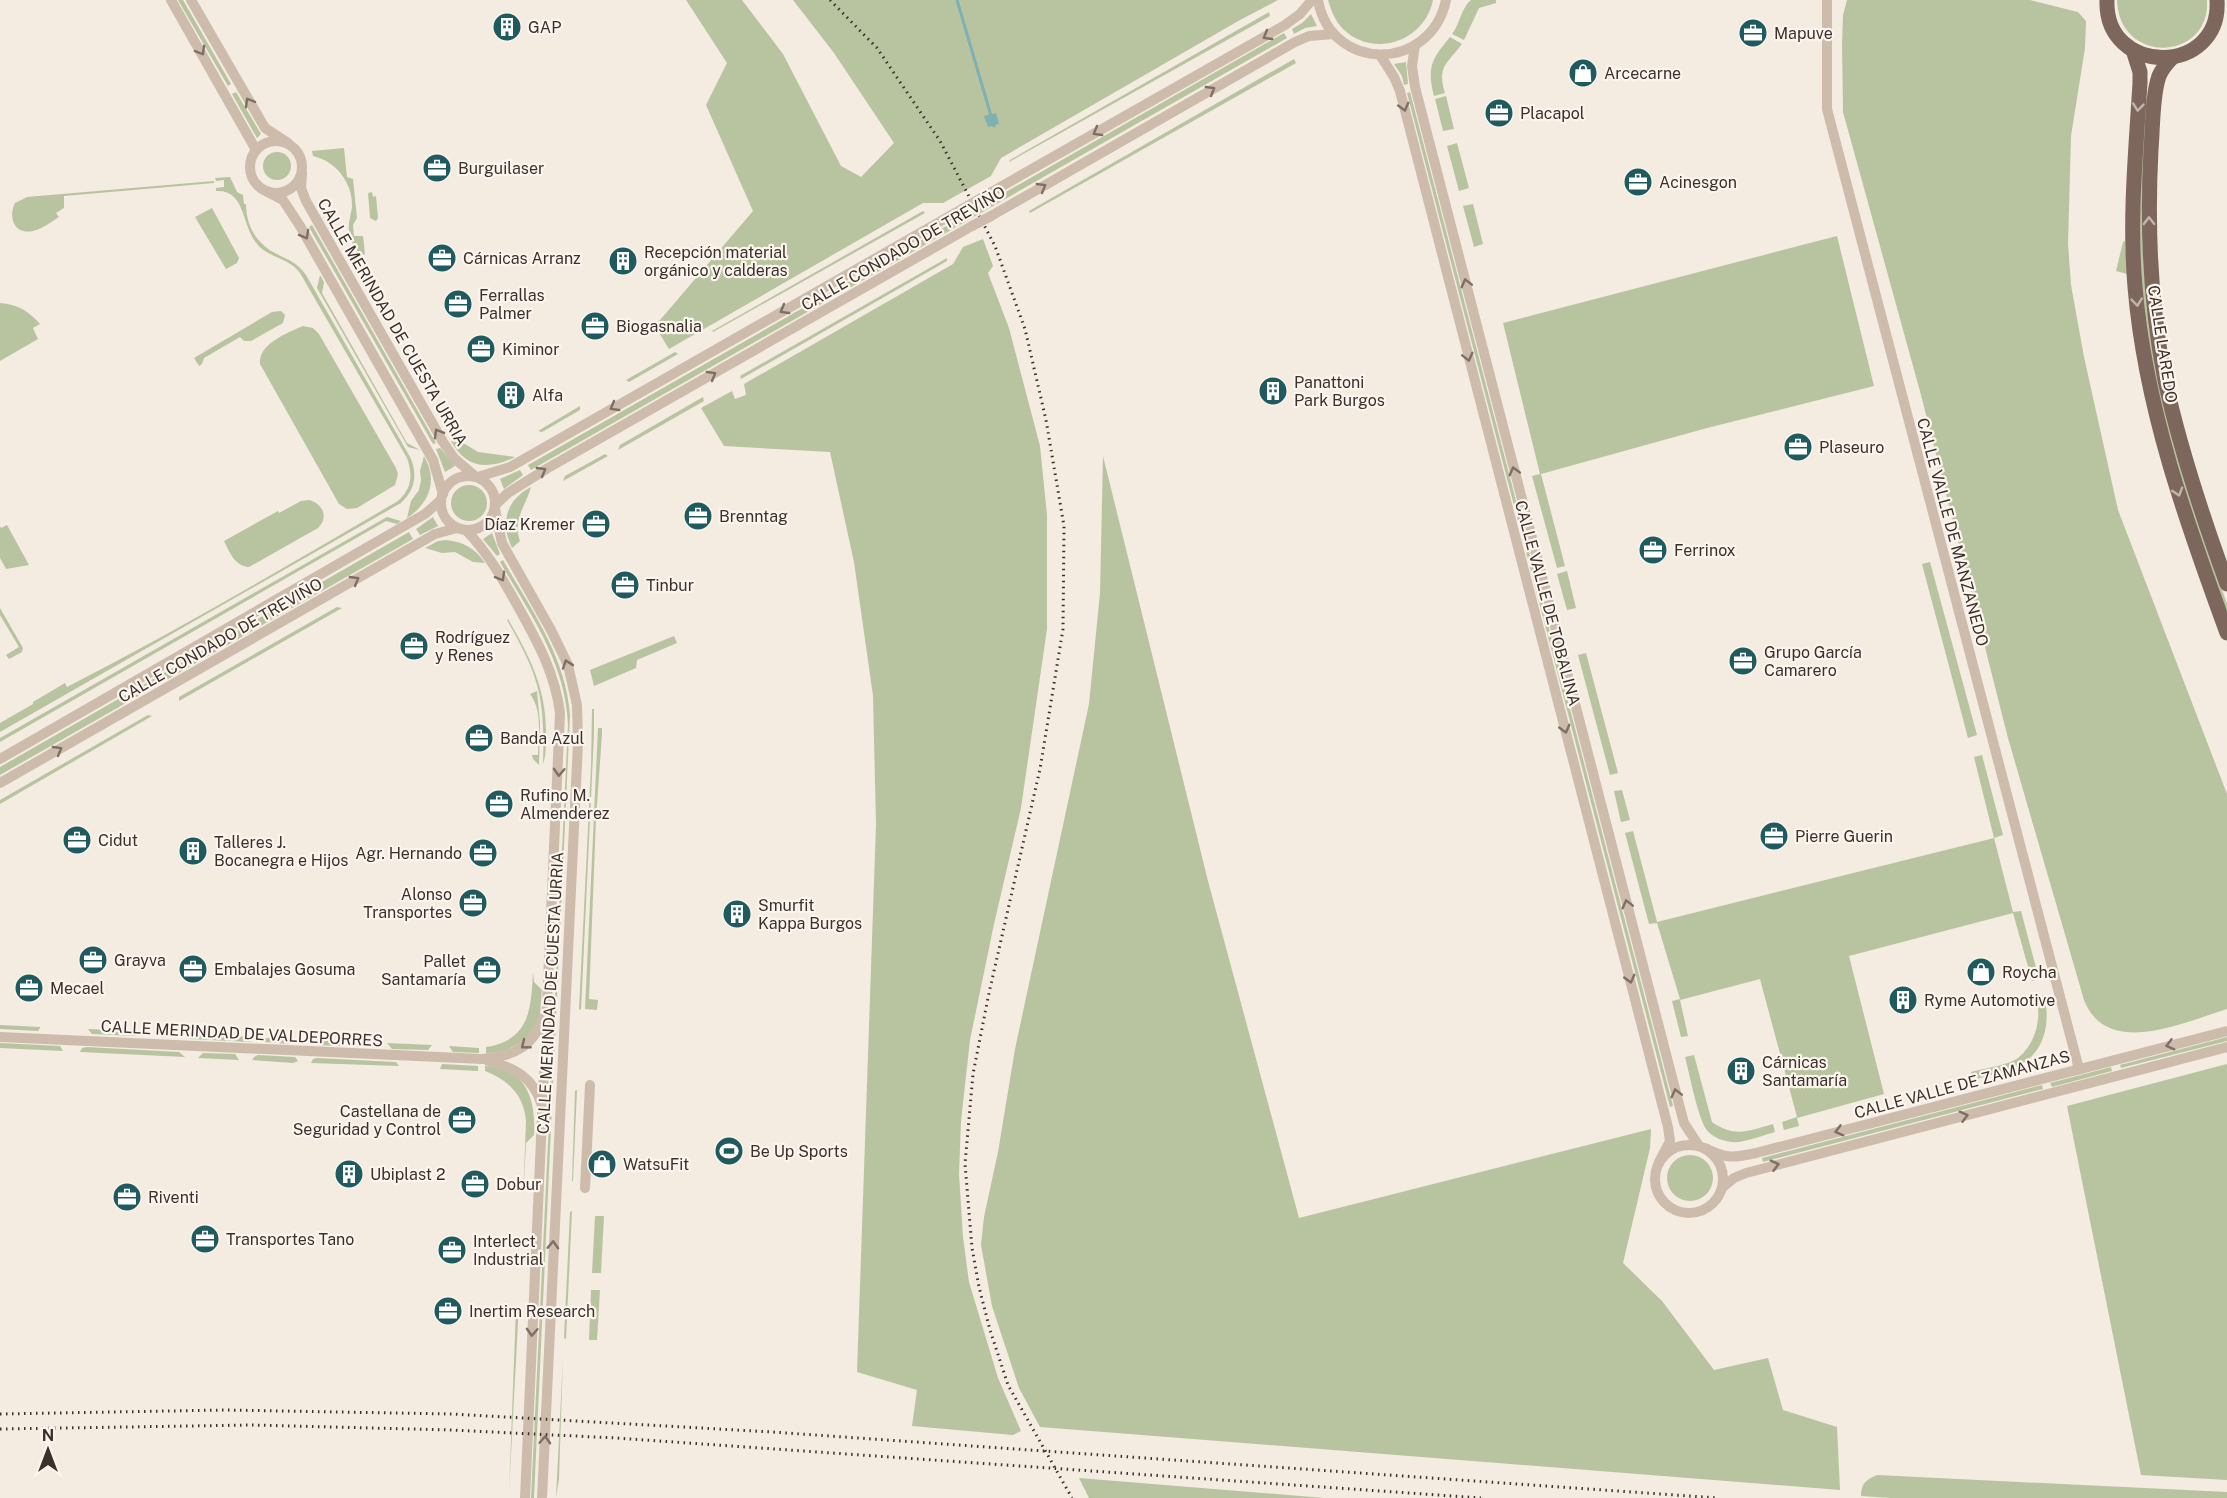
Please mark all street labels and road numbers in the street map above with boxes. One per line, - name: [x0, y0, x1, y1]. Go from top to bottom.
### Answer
- street label: CALLE CONDADO DE TREVIÑO: [797, 181, 1009, 315]
- street label: CALLE MERINDAD DE CUESTA URRIA: [314, 195, 471, 449]
- street label: CALLE LAREDO: [2144, 284, 2181, 404]
- street label: CALLE VALLE DE MANZANEDO: [1913, 416, 1992, 648]
- street label: CALLE VALLE DE TOBALINA: [1511, 498, 1584, 708]
- street label: CALLE CONDADO DE TREVIÑO: [114, 573, 326, 707]
- street label: CALLE MERINDAD DE CUESTA URRIA: [534, 851, 567, 1135]
- street label: CALLE MERINDAD DE VALDEPORRES: [100, 1017, 384, 1050]
- street label: CALLE VALLE DE ZAMANZAS: [1852, 1046, 2072, 1123]

